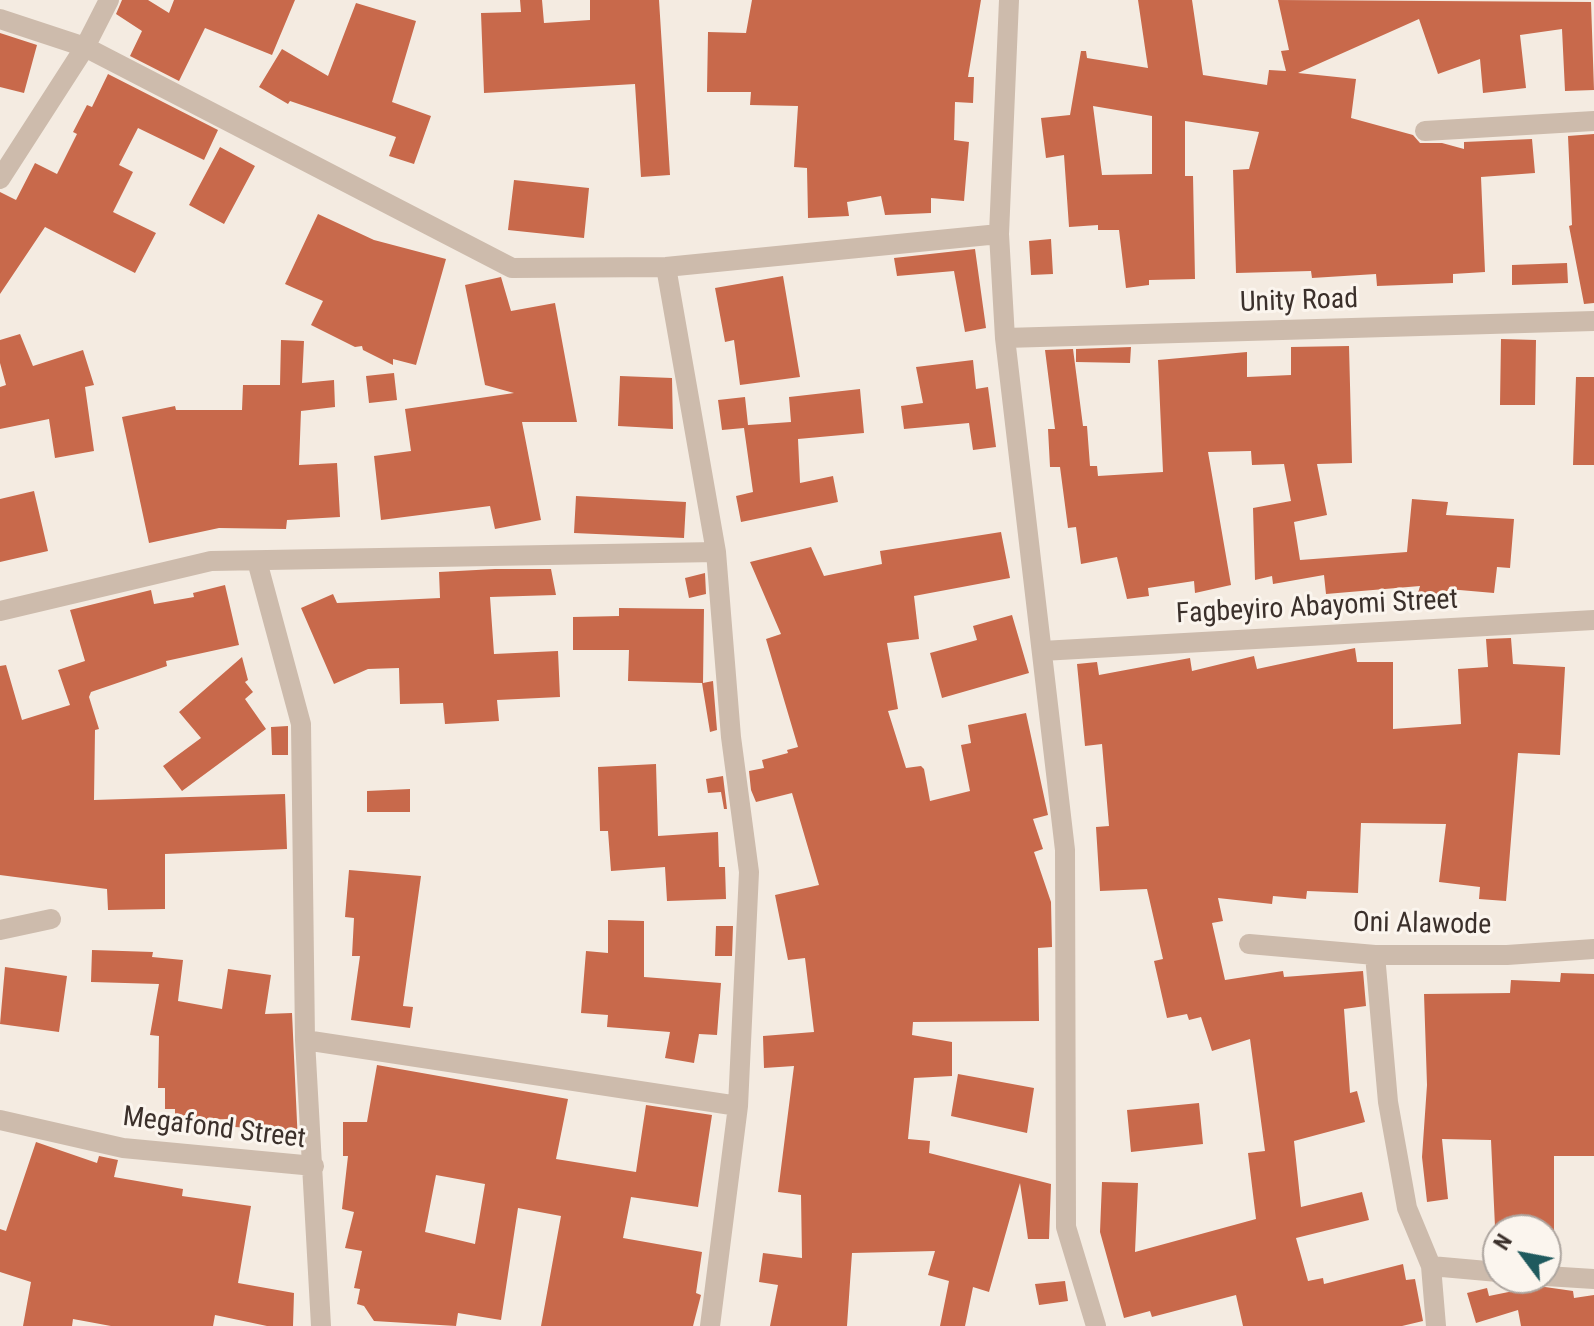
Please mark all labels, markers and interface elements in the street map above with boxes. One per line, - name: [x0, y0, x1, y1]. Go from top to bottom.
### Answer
- street label: Unity Road: [1239, 283, 1359, 321]
- street label: Fagbeyiro Abayomi Street: [1175, 584, 1459, 632]
- street label: Oni Alawode: [1352, 907, 1492, 943]
- street label: Megafond Street: [121, 1101, 307, 1157]
- north arrow: [1482, 1214, 1562, 1294]
- text: N: [1489, 1230, 1517, 1254]

